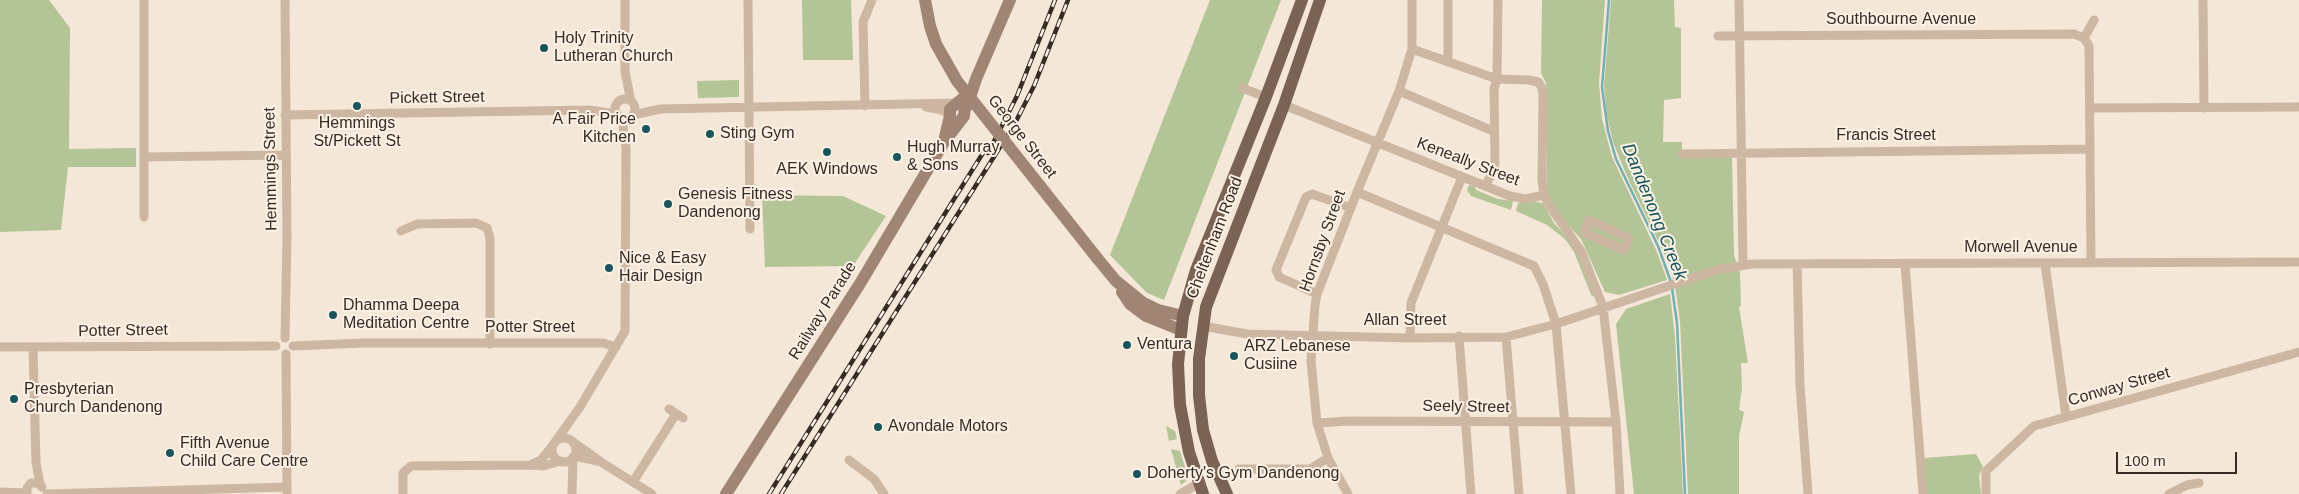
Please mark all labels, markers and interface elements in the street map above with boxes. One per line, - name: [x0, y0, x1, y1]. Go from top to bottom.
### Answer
- street label: Southbourne Avenue: [1826, 10, 1976, 30]
- place label: Holy Trinity Lutheran Church: [554, 29, 673, 67]
- marker: Holy Trinity Lutheran Church: [538, 42, 550, 54]
- street label: Pickett Street: [389, 88, 485, 108]
- street label: George Street: [983, 91, 1061, 183]
- marker: Hemmings St/Pickett St: [351, 100, 363, 112]
- street label: Hemmings Street: [260, 107, 282, 231]
- place label: A Fair Price Kitchen: [552, 110, 636, 148]
- place label: Hemmings St/Pickett St: [313, 114, 401, 152]
- marker: A Fair Price Kitchen: [640, 123, 652, 135]
- place label: Sting Gym: [720, 124, 795, 144]
- street label: Francis Street: [1836, 126, 1936, 146]
- marker: Sting Gym: [704, 128, 716, 140]
- street label: Keneally Street: [1414, 134, 1522, 190]
- place label: Hugh Murray & Sons: [907, 138, 999, 176]
- water label: Dandenong Creek: [1617, 140, 1691, 284]
- marker: AEK Windows: [821, 146, 833, 158]
- marker: Hugh Murray & Sons: [891, 151, 903, 163]
- place label: AEK Windows: [776, 160, 878, 180]
- street label: Cheltenham Road: [1183, 174, 1247, 302]
- place label: Genesis Fitness Dandenong: [678, 185, 793, 223]
- street label: Hornsby Street: [1296, 188, 1350, 294]
- marker: Genesis Fitness Dandenong: [662, 198, 674, 210]
- street label: Morwell Avenue: [1964, 238, 2078, 258]
- place label: Nice & Easy Hair Design: [619, 249, 706, 287]
- street label: Railway Parade: [785, 258, 861, 364]
- marker: Nice & Easy Hair Design: [603, 262, 615, 274]
- place label: Dhamma Deepa Meditation Centre: [343, 296, 469, 334]
- marker: Dhamma Deepa Meditation Centre: [327, 309, 339, 321]
- street label: Allan Street: [1364, 311, 1446, 331]
- street label: Potter Street: [485, 318, 575, 338]
- street label: Potter Street: [78, 321, 168, 341]
- place label: Ventura: [1137, 335, 1192, 355]
- place label: ARZ Lebanese Cusiine: [1244, 337, 1351, 375]
- marker: Ventura: [1121, 339, 1133, 351]
- marker: ARZ Lebanese Cusiine: [1228, 350, 1240, 362]
- street label: Conway Street: [2066, 363, 2172, 411]
- place label: Presbyterian Church Dandenong: [24, 380, 163, 418]
- marker: Presbyterian Church Dandenong: [8, 393, 20, 405]
- street label: Seely Street: [1422, 397, 1510, 417]
- place label: Avondale Motors: [888, 417, 1008, 437]
- marker: Avondale Motors: [872, 421, 884, 433]
- place label: Fifth Avenue Child Care Centre: [180, 434, 308, 472]
- scale bar: [2119, 442, 2240, 474]
- marker: Fifth Avenue Child Care Centre: [164, 447, 176, 459]
- text: 100 m: [2124, 452, 2166, 469]
- place label: Doherty's Gym Dandenong: [1147, 464, 1339, 484]
- marker: Doherty's Gym Dandenong: [1131, 468, 1143, 480]

